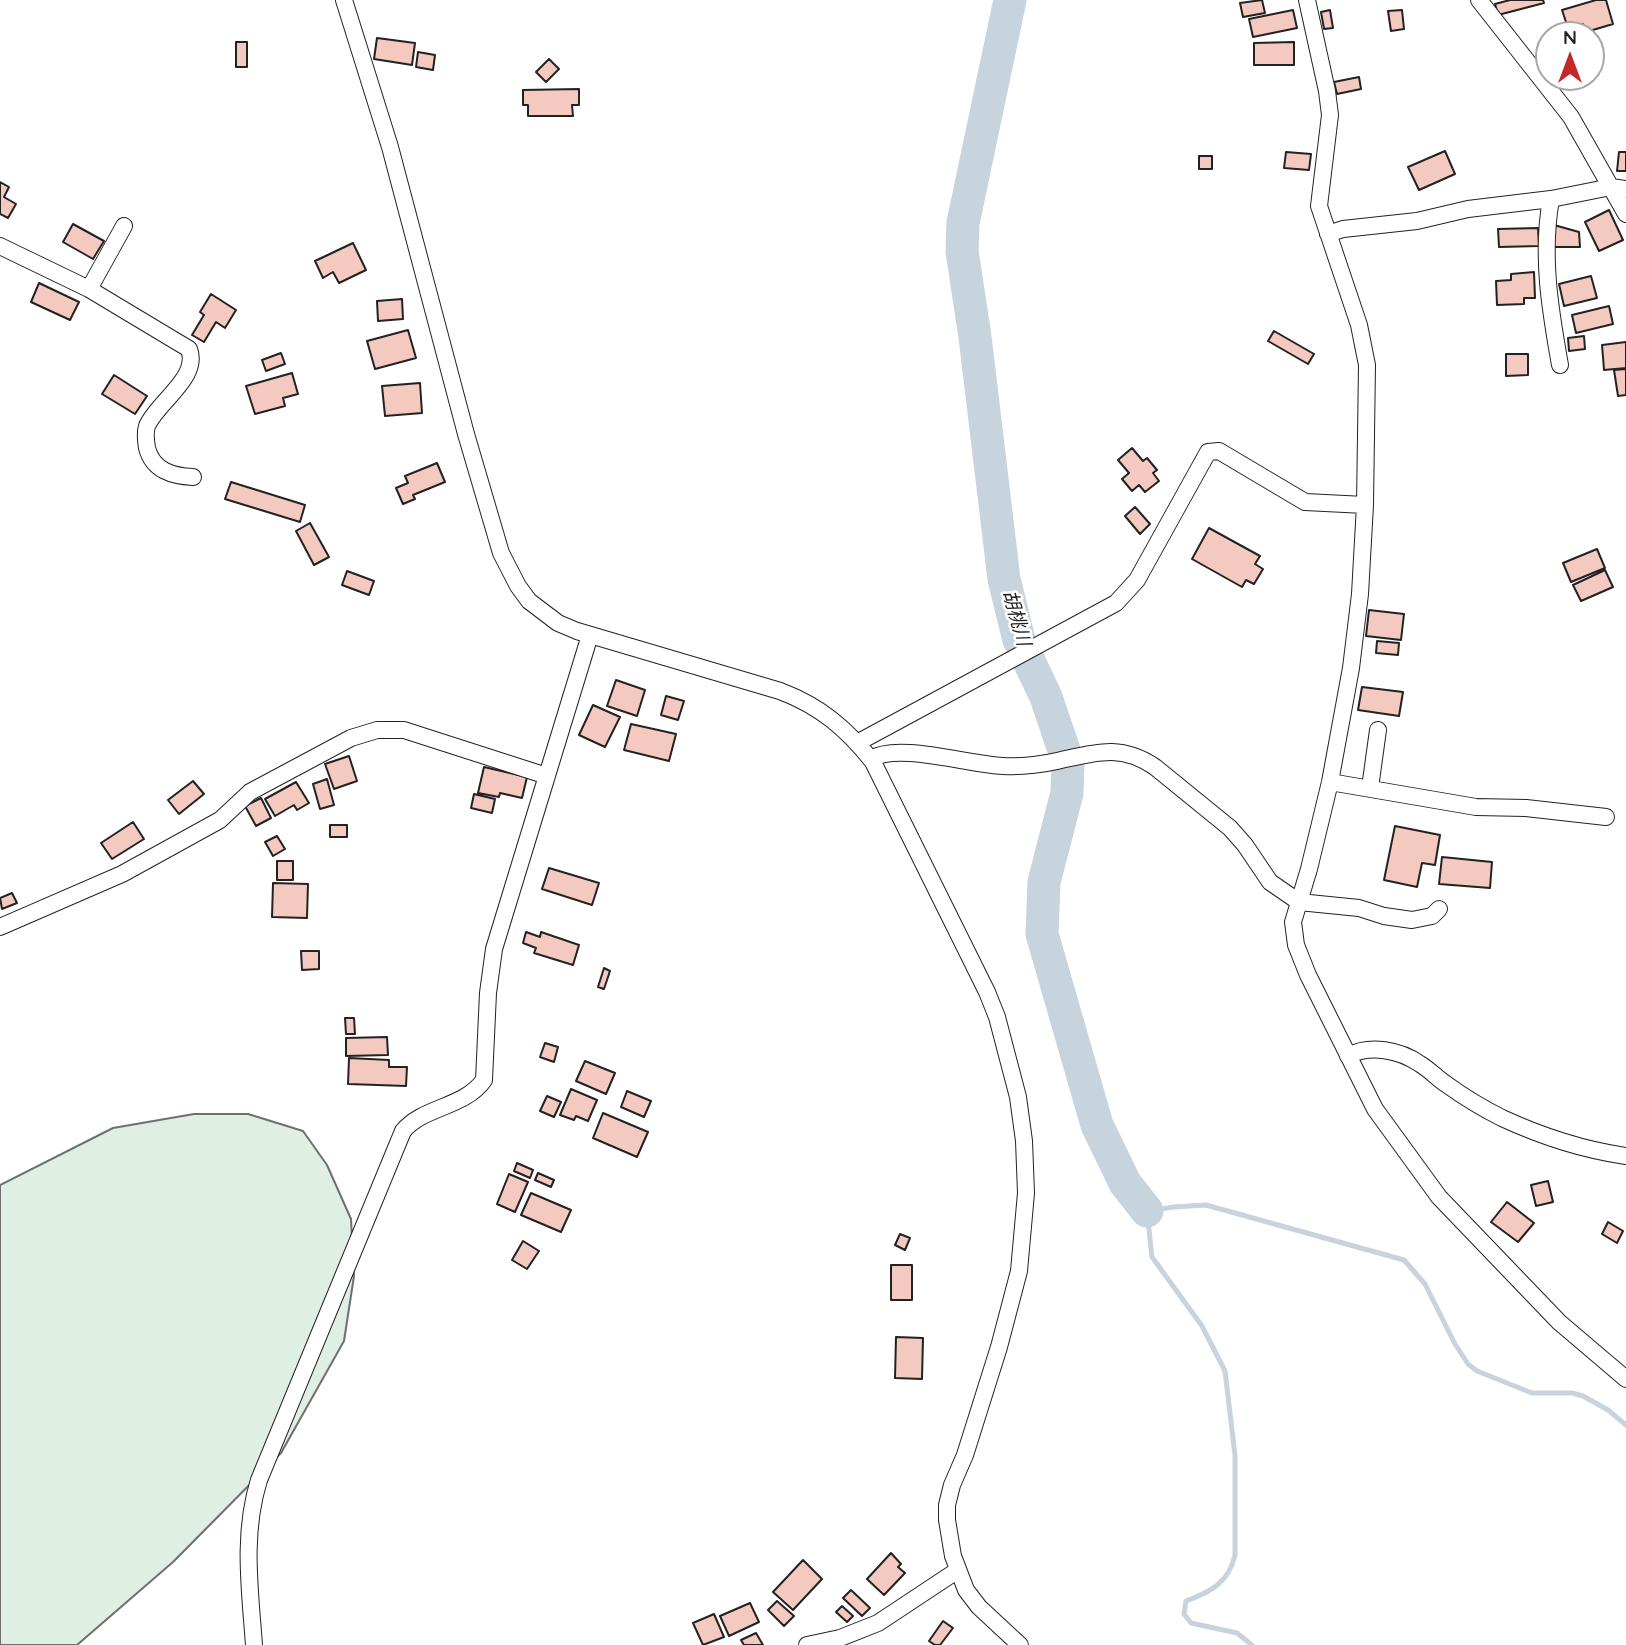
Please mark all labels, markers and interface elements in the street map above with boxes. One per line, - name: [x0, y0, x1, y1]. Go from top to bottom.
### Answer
- north arrow: [1535, 21, 1605, 91]
- text: N: [1563, 25, 1577, 49]
- water label: 胡桃川: [997, 587, 1035, 649]

